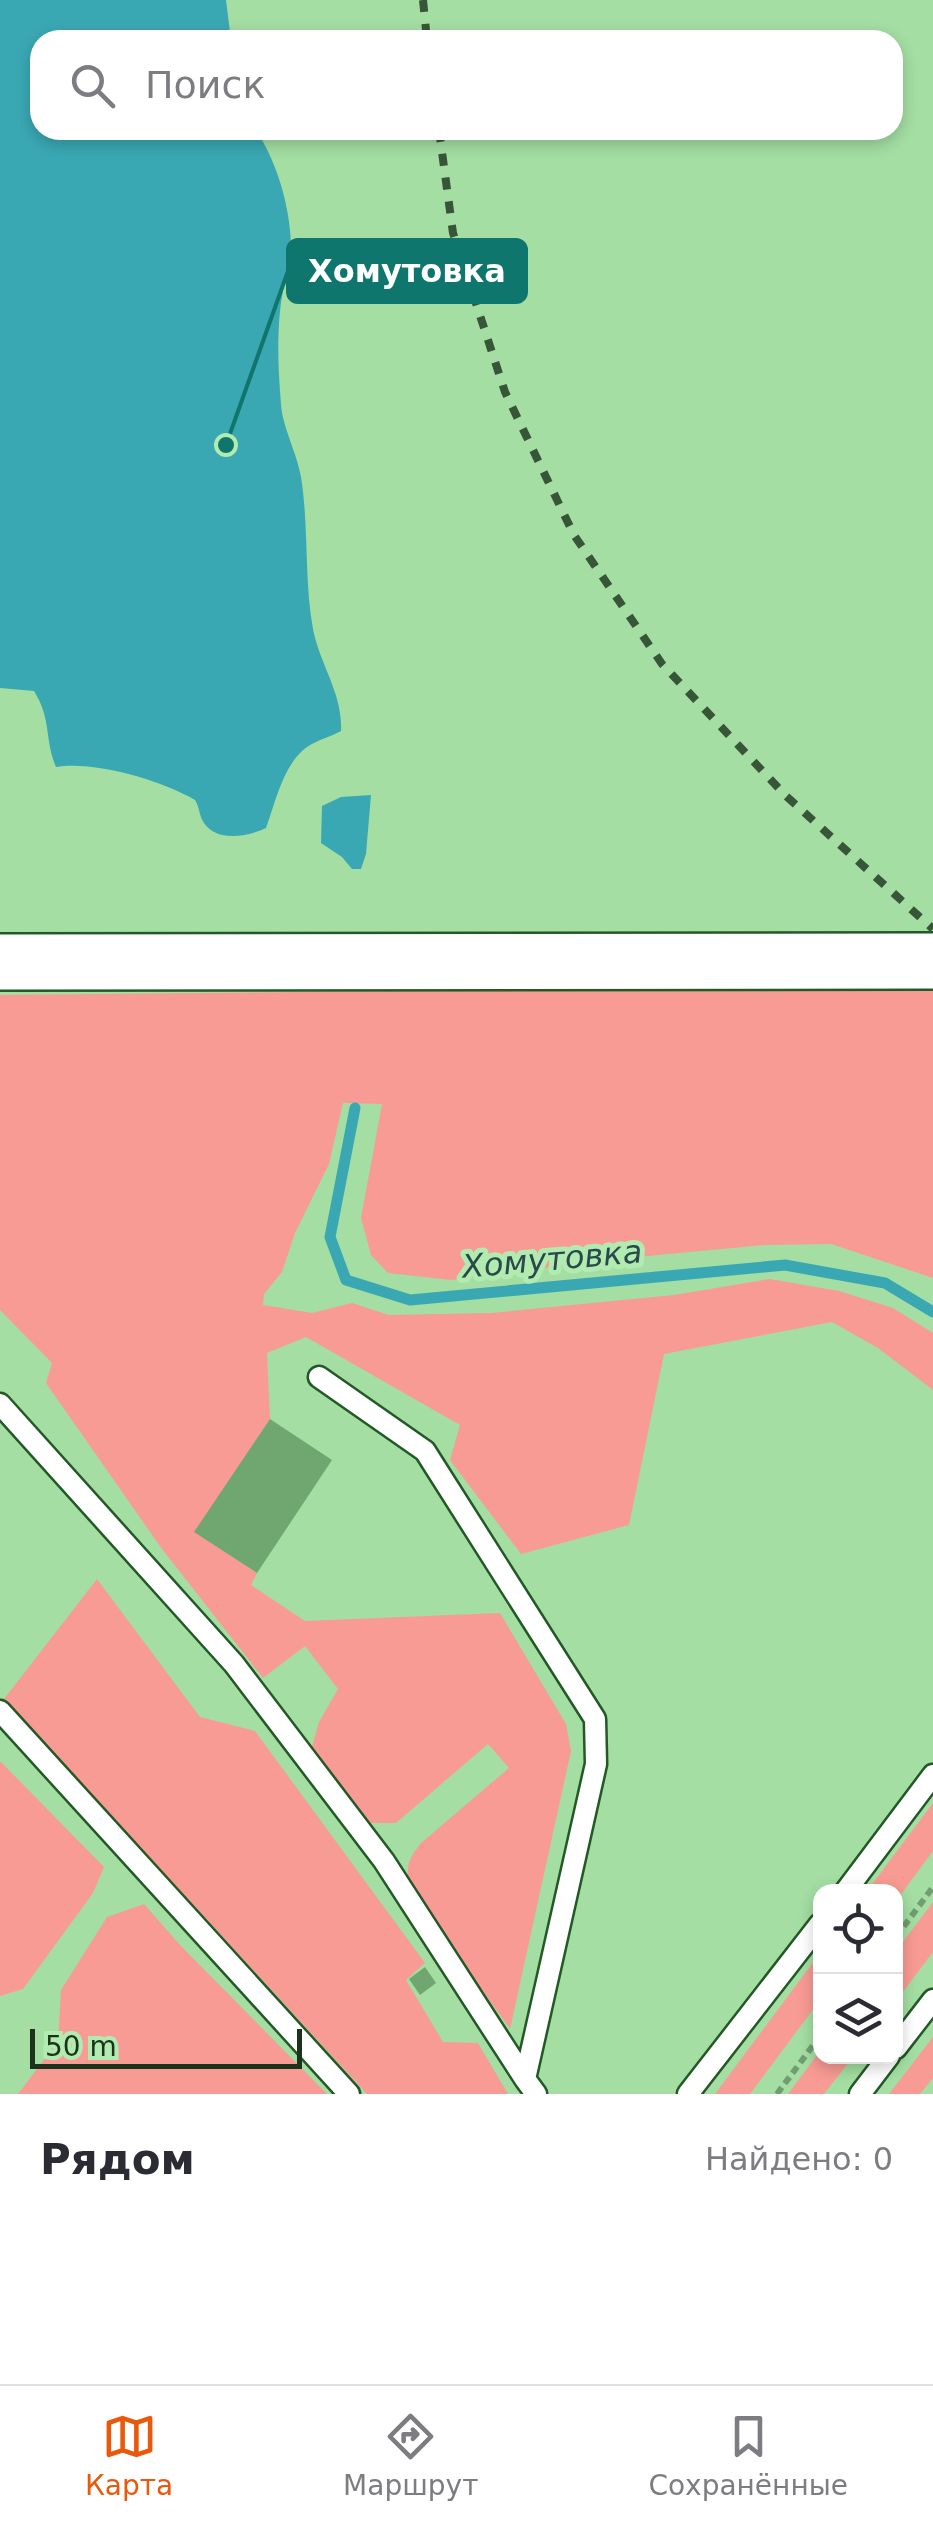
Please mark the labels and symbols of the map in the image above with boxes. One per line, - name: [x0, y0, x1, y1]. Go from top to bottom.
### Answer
- callout: Хомутовка: [288, 240, 526, 302]
- text: Хомутовка: [308, 252, 506, 290]
- water label: Хомутовка: [458, 1232, 644, 1286]
- scale bar: [30, 2024, 302, 2068]

